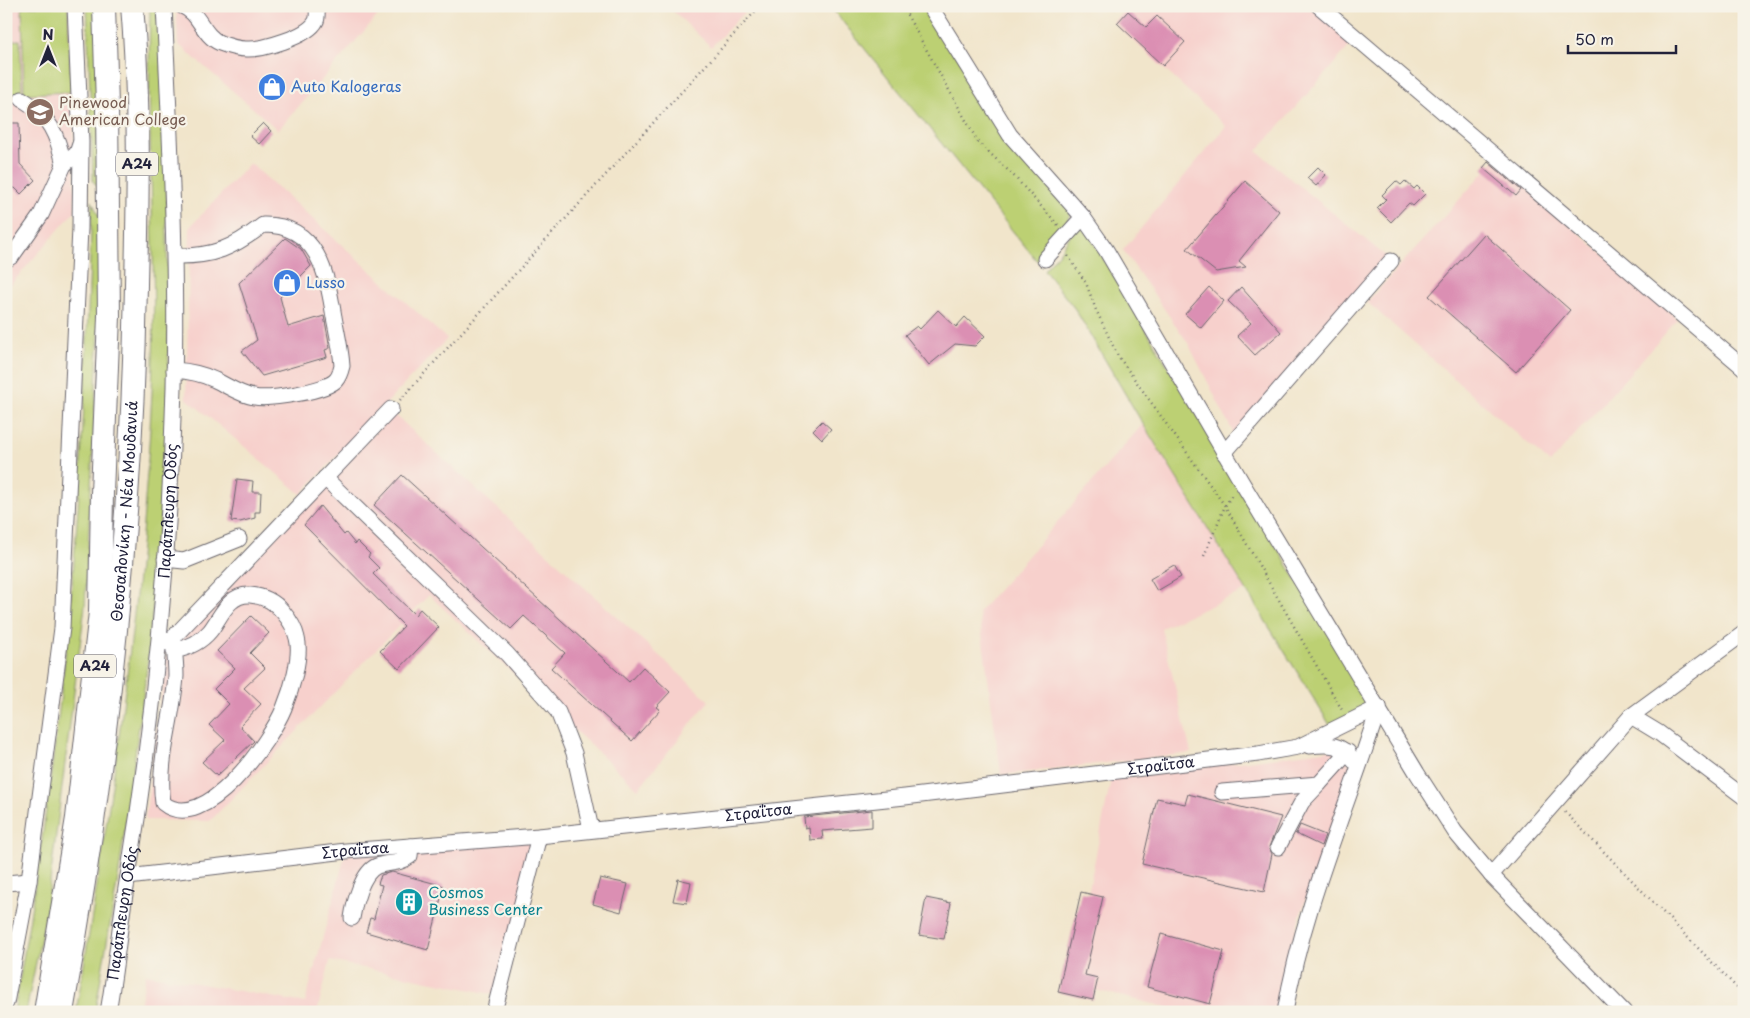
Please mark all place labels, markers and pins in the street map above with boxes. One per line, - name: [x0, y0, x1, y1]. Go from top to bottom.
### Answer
- shop icon: Auto Kalogeras: [257, 72, 287, 102]
- place label: Auto Kalogeras: [291, 74, 402, 97]
- place label: Pinewood American College: [59, 90, 186, 130]
- school or university icon: Pinewood American College: [25, 97, 55, 127]
- shop icon: Lusso: [272, 268, 302, 298]
- place label: Lusso: [306, 270, 345, 293]
- place label: Cosmos Business Center: [428, 880, 543, 920]
- building icon: Cosmos Business Center: [394, 887, 424, 917]

